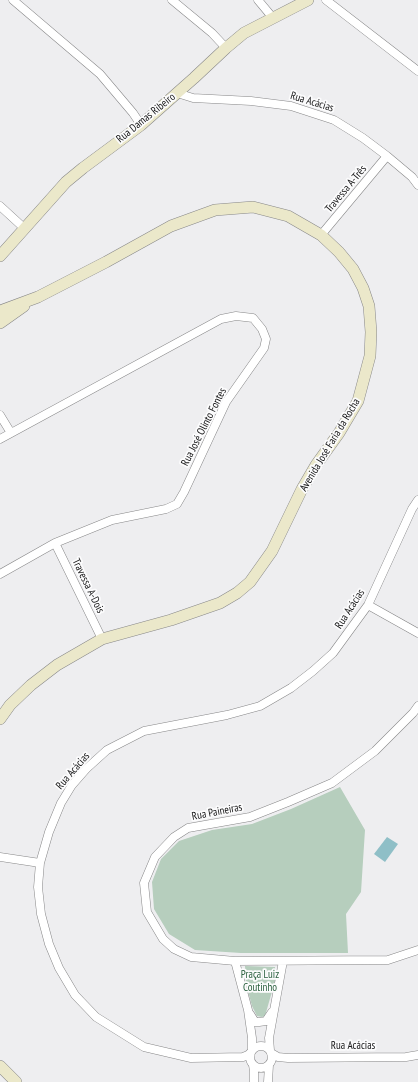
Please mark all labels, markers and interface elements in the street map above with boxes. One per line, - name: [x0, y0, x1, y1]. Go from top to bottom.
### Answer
- street label: Rua Acácias: [289, 89, 335, 115]
- street label: Rua Damas Ribeiro: [114, 90, 178, 146]
- street label: Travessa A-Três: [322, 163, 370, 215]
- street label: Rua José Olinto Fontes: [179, 386, 229, 468]
- street label: Avenida José Faria da Rocha: [297, 396, 363, 494]
- street label: Travessa A-Dois: [69, 557, 107, 615]
- street label: Rua Acácias: [332, 587, 368, 631]
- street label: Rua Acácias: [53, 750, 93, 792]
- street label: Rua Paineiras: [191, 801, 243, 823]
- park label: Praça Luiz Coutinho: [241, 968, 279, 994]
- street label: Rua Acácias: [331, 1039, 375, 1053]

